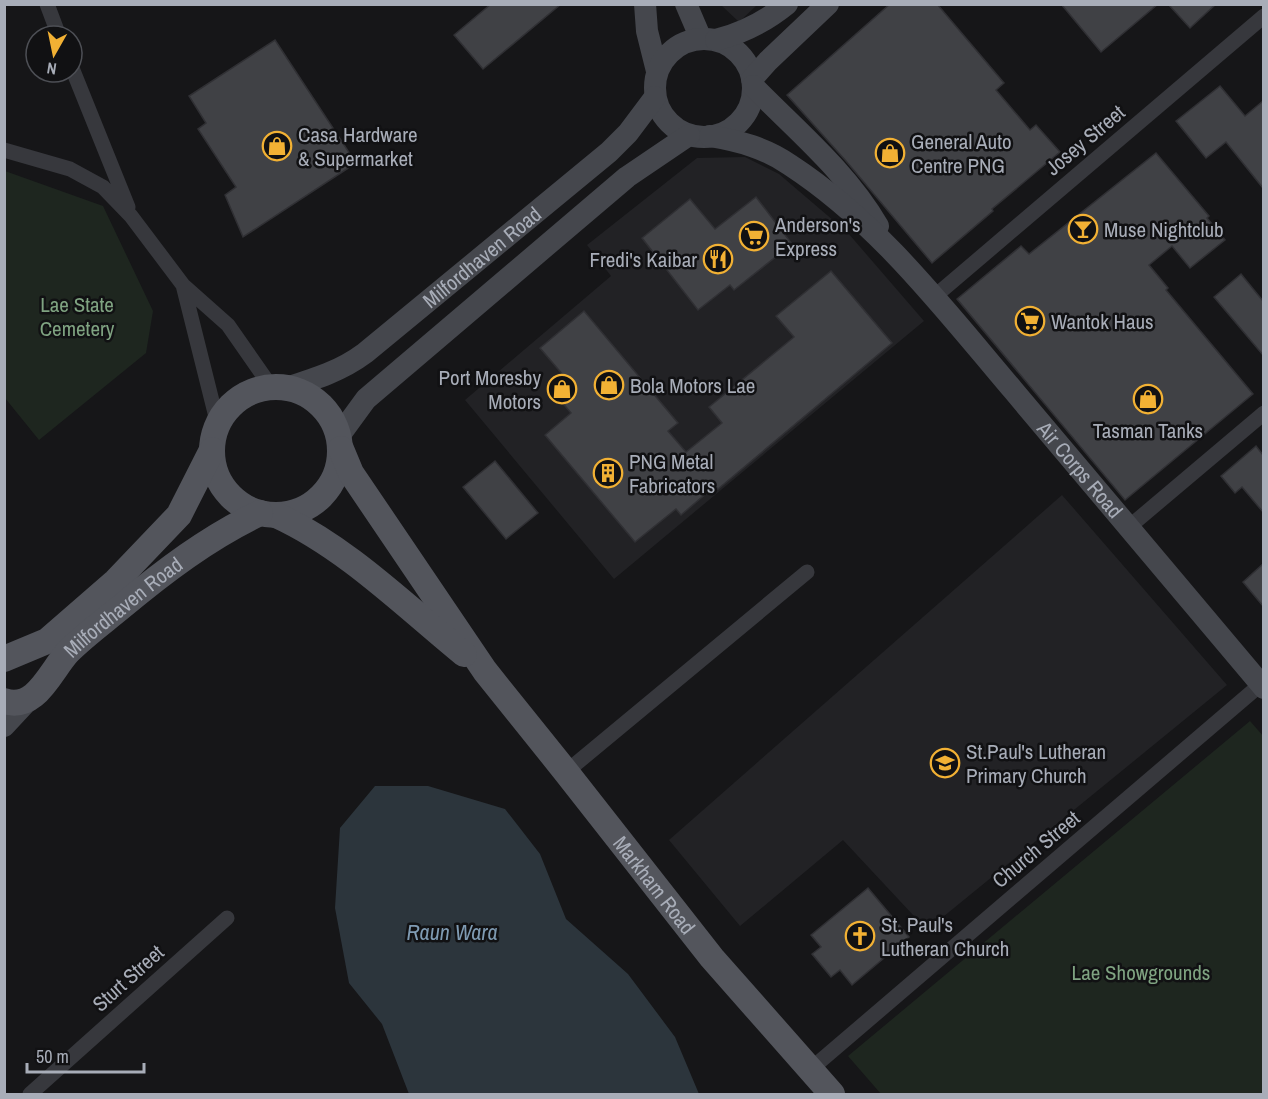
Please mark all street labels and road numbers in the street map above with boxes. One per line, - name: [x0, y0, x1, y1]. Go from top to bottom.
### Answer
- street label: Josey Street: [1039, 98, 1131, 182]
- street label: Milfordhaven Road: [416, 199, 547, 314]
- street label: Air Corps Road: [1030, 414, 1130, 524]
- street label: Milfordhaven Road: [57, 550, 188, 664]
- street label: Church Street: [986, 804, 1086, 894]
- street label: Markham Road: [607, 830, 702, 940]
- street label: Sturt Street: [86, 938, 170, 1018]

